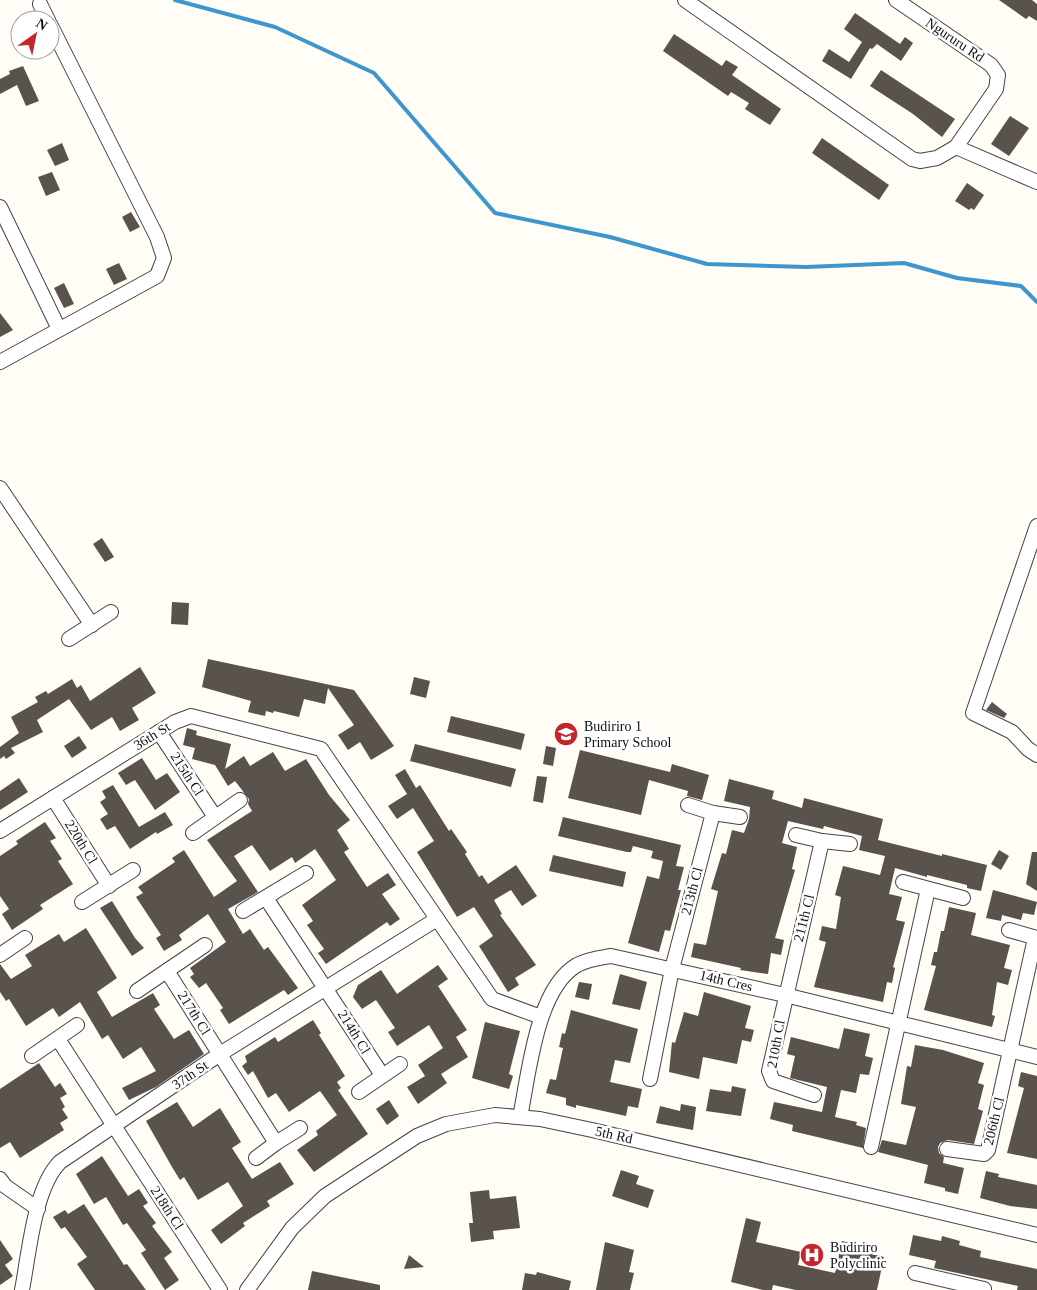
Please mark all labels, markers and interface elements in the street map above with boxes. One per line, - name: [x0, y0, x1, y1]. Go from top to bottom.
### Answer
- north arrow: [10, 10, 60, 60]
- text: N: [33, 15, 50, 34]
- street label: Ngururu Rd: [923, 15, 987, 65]
- street label: 36th St: [131, 719, 173, 753]
- place label: Budiriro 1 Primary School: [584, 719, 672, 750]
- school or university icon: Budiriro 1 Primary School: [553, 721, 579, 747]
- street label: 215th Cl: [167, 750, 207, 799]
- street label: 220th Cl: [62, 817, 100, 867]
- street label: 213th Cl: [678, 865, 706, 916]
- street label: 211th Cl: [791, 893, 817, 943]
- street label: 14th Cres: [698, 968, 754, 994]
- street label: 217th Cl: [175, 988, 213, 1038]
- street label: 214th Cl: [335, 1007, 373, 1057]
- street label: 210th Cl: [764, 1019, 788, 1069]
- street label: 37th St: [169, 1058, 211, 1092]
- street label: 206th Cl: [981, 1095, 1007, 1146]
- street label: 5th Rd: [594, 1123, 634, 1147]
- street label: 218th Cl: [147, 1184, 187, 1233]
- place label: Budiriro Polyclinic: [830, 1240, 887, 1271]
- hospital icon: Budiriro Polyclinic: [799, 1242, 825, 1268]

